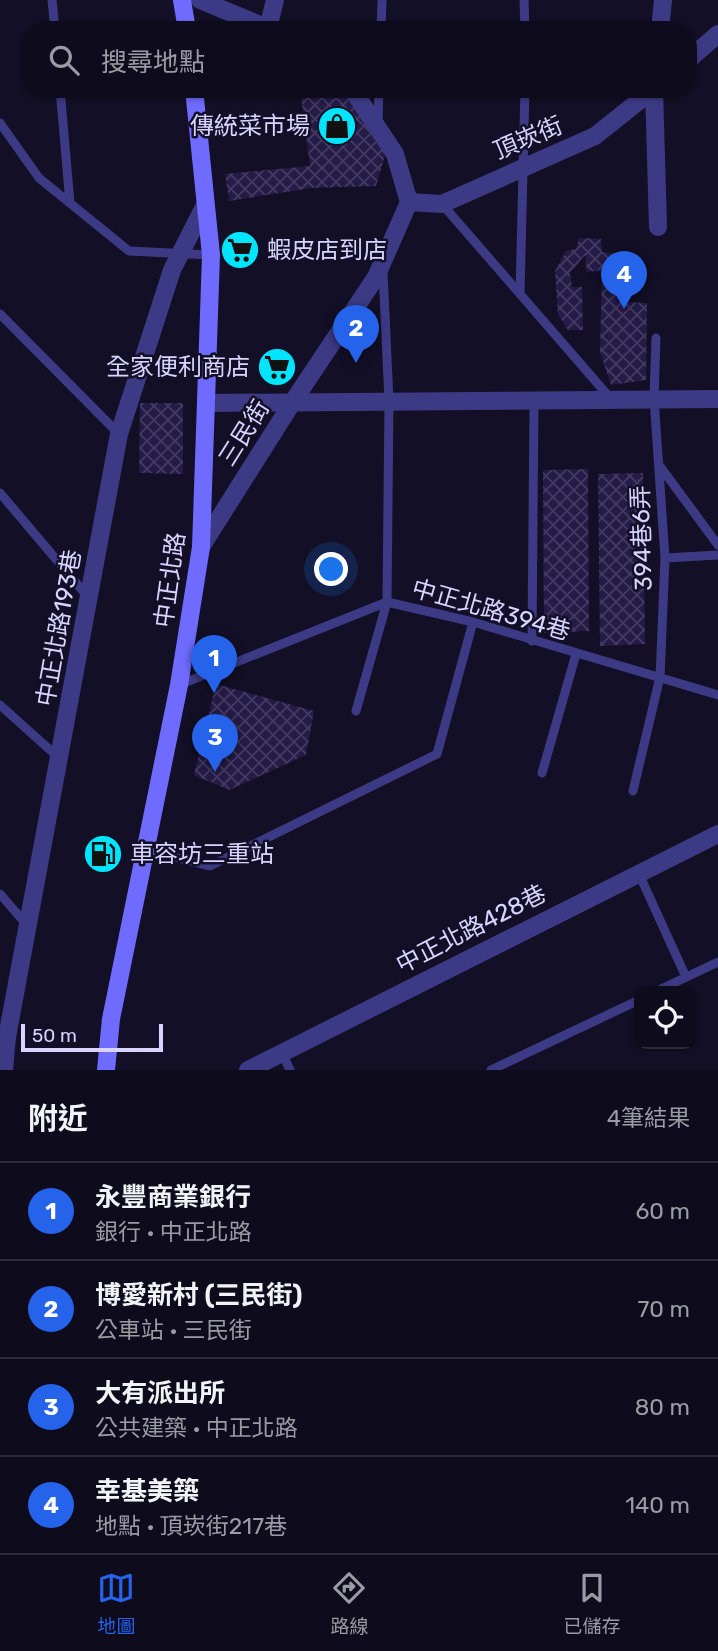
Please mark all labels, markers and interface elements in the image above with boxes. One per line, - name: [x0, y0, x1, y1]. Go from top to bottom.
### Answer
- search box: [21, 21, 697, 98]
- icon: search: [45, 41, 83, 79]
- text: 搜尋地點: [101, 47, 205, 78]
- shop icon: 傳統菜市場: [316, 105, 358, 147]
- street label: 頂崁街: [489, 111, 567, 165]
- place label: 傳統菜市場: [190, 112, 310, 140]
- supermarket icon: 蝦皮店到店: [219, 229, 261, 271]
- place label: 蝦皮店到店: [267, 236, 387, 264]
- pin: 4: [601, 251, 647, 309]
- pin: 2: [333, 305, 379, 363]
- supermarket icon: 全家便利商店: [256, 346, 298, 388]
- place label: 全家便利商店: [106, 353, 250, 381]
- street label: 三民街: [213, 395, 275, 471]
- street label: 394巷6弄: [626, 485, 658, 591]
- street label: 中正北路: [149, 531, 191, 629]
- street label: 中正北路193巷: [31, 547, 87, 709]
- your location: [314, 552, 348, 586]
- street label: 中正北路394巷: [409, 574, 573, 646]
- pin: 1: [191, 635, 237, 693]
- pin: 3: [192, 714, 238, 772]
- fuel station icon: 車容坊三重站: [82, 833, 124, 875]
- place label: 車容坊三重站: [130, 840, 274, 868]
- street label: 中正北路428巷: [391, 879, 551, 979]
- map controls: [634, 986, 697, 1049]
- button: locate: [634, 986, 697, 1049]
- scale bar: [21, 1021, 163, 1053]
- text: 50 m: [32, 1024, 77, 1047]
- text: 附近: [28, 1101, 88, 1137]
- text: 4筆結果: [607, 1104, 690, 1132]
- text: 永豐商業銀行: [95, 1182, 251, 1213]
- text: 1: [45, 1197, 57, 1225]
- text: 60 m: [635, 1197, 690, 1225]
- text: 銀行 · 中正北路: [95, 1218, 252, 1246]
- text: 博愛新村 (三民街): [95, 1280, 303, 1311]
- text: 2: [44, 1295, 58, 1323]
- text: 70 m: [638, 1295, 690, 1323]
- text: 公車站 · 三民街: [95, 1316, 252, 1344]
- text: 大有派出所: [95, 1378, 225, 1409]
- text: 3: [43, 1393, 59, 1421]
- text: 80 m: [635, 1393, 690, 1421]
- text: 公共建築 · 中正北路: [95, 1414, 298, 1442]
- text: 幸基美築: [95, 1476, 199, 1507]
- text: 4: [43, 1491, 59, 1519]
- text: 140 m: [625, 1491, 690, 1519]
- text: 地點 · 頂崁街217巷: [95, 1512, 287, 1540]
- tab: 地圖: [97, 1569, 136, 1638]
- tab: 路線: [330, 1569, 369, 1638]
- tab: 已儲存: [563, 1569, 621, 1638]

